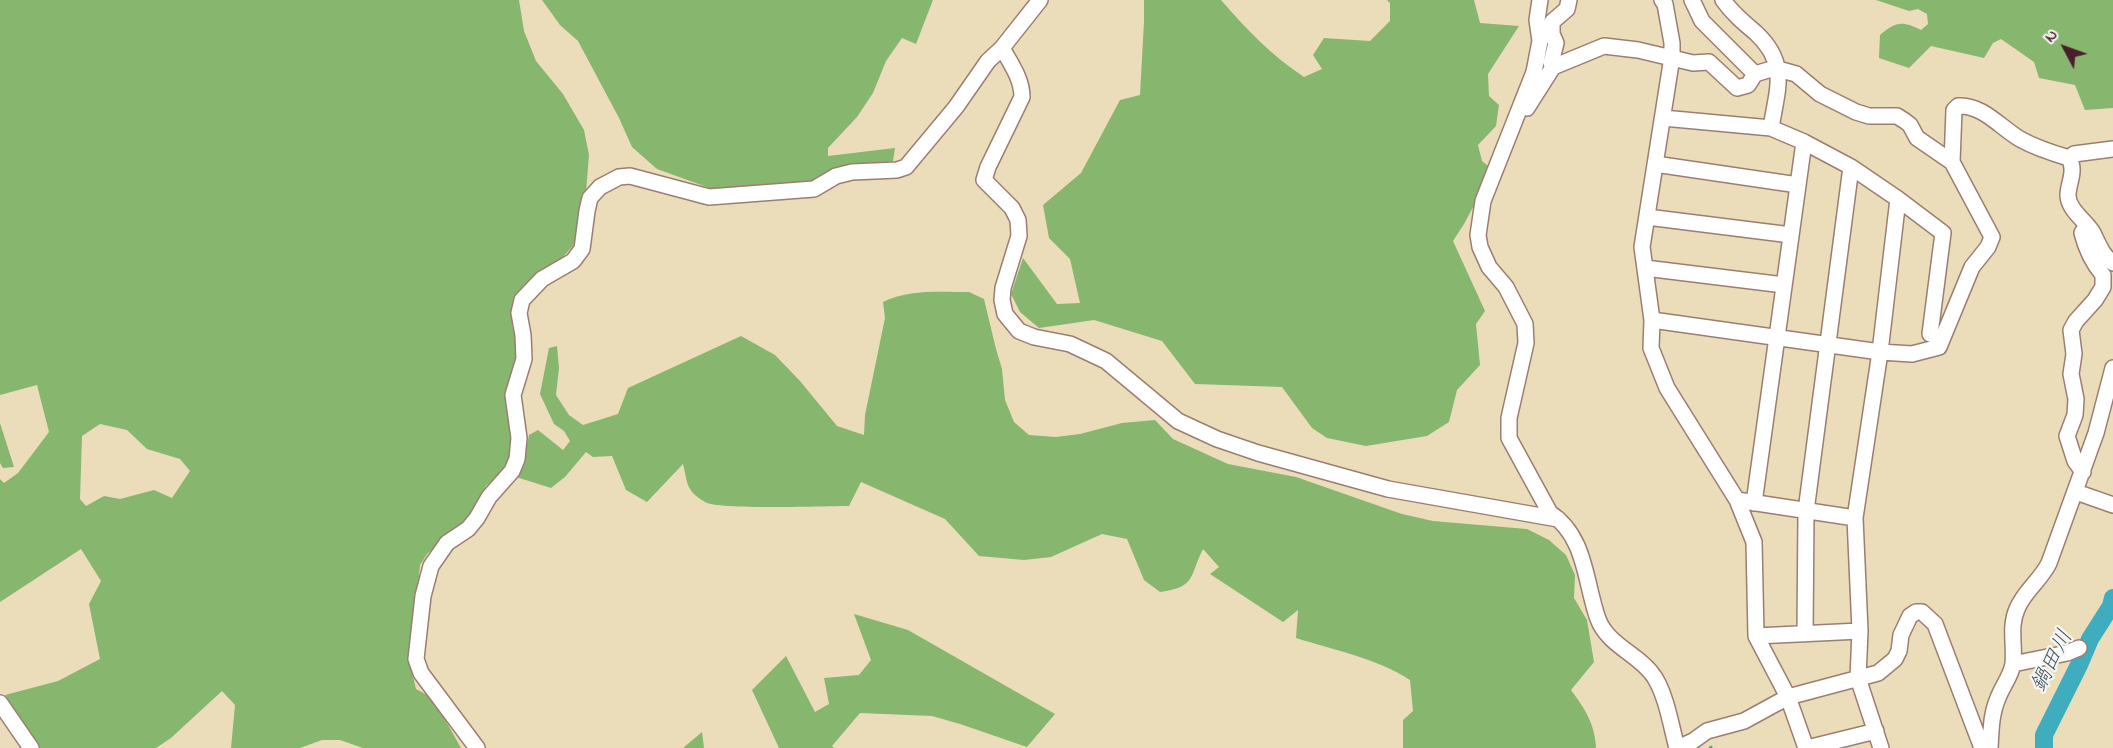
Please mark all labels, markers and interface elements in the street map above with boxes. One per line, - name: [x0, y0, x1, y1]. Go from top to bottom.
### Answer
- north arrow: [2035, 18, 2095, 78]
- text: N: [2039, 24, 2064, 48]
- water label: 鍋田川: [2027, 627, 2081, 697]

